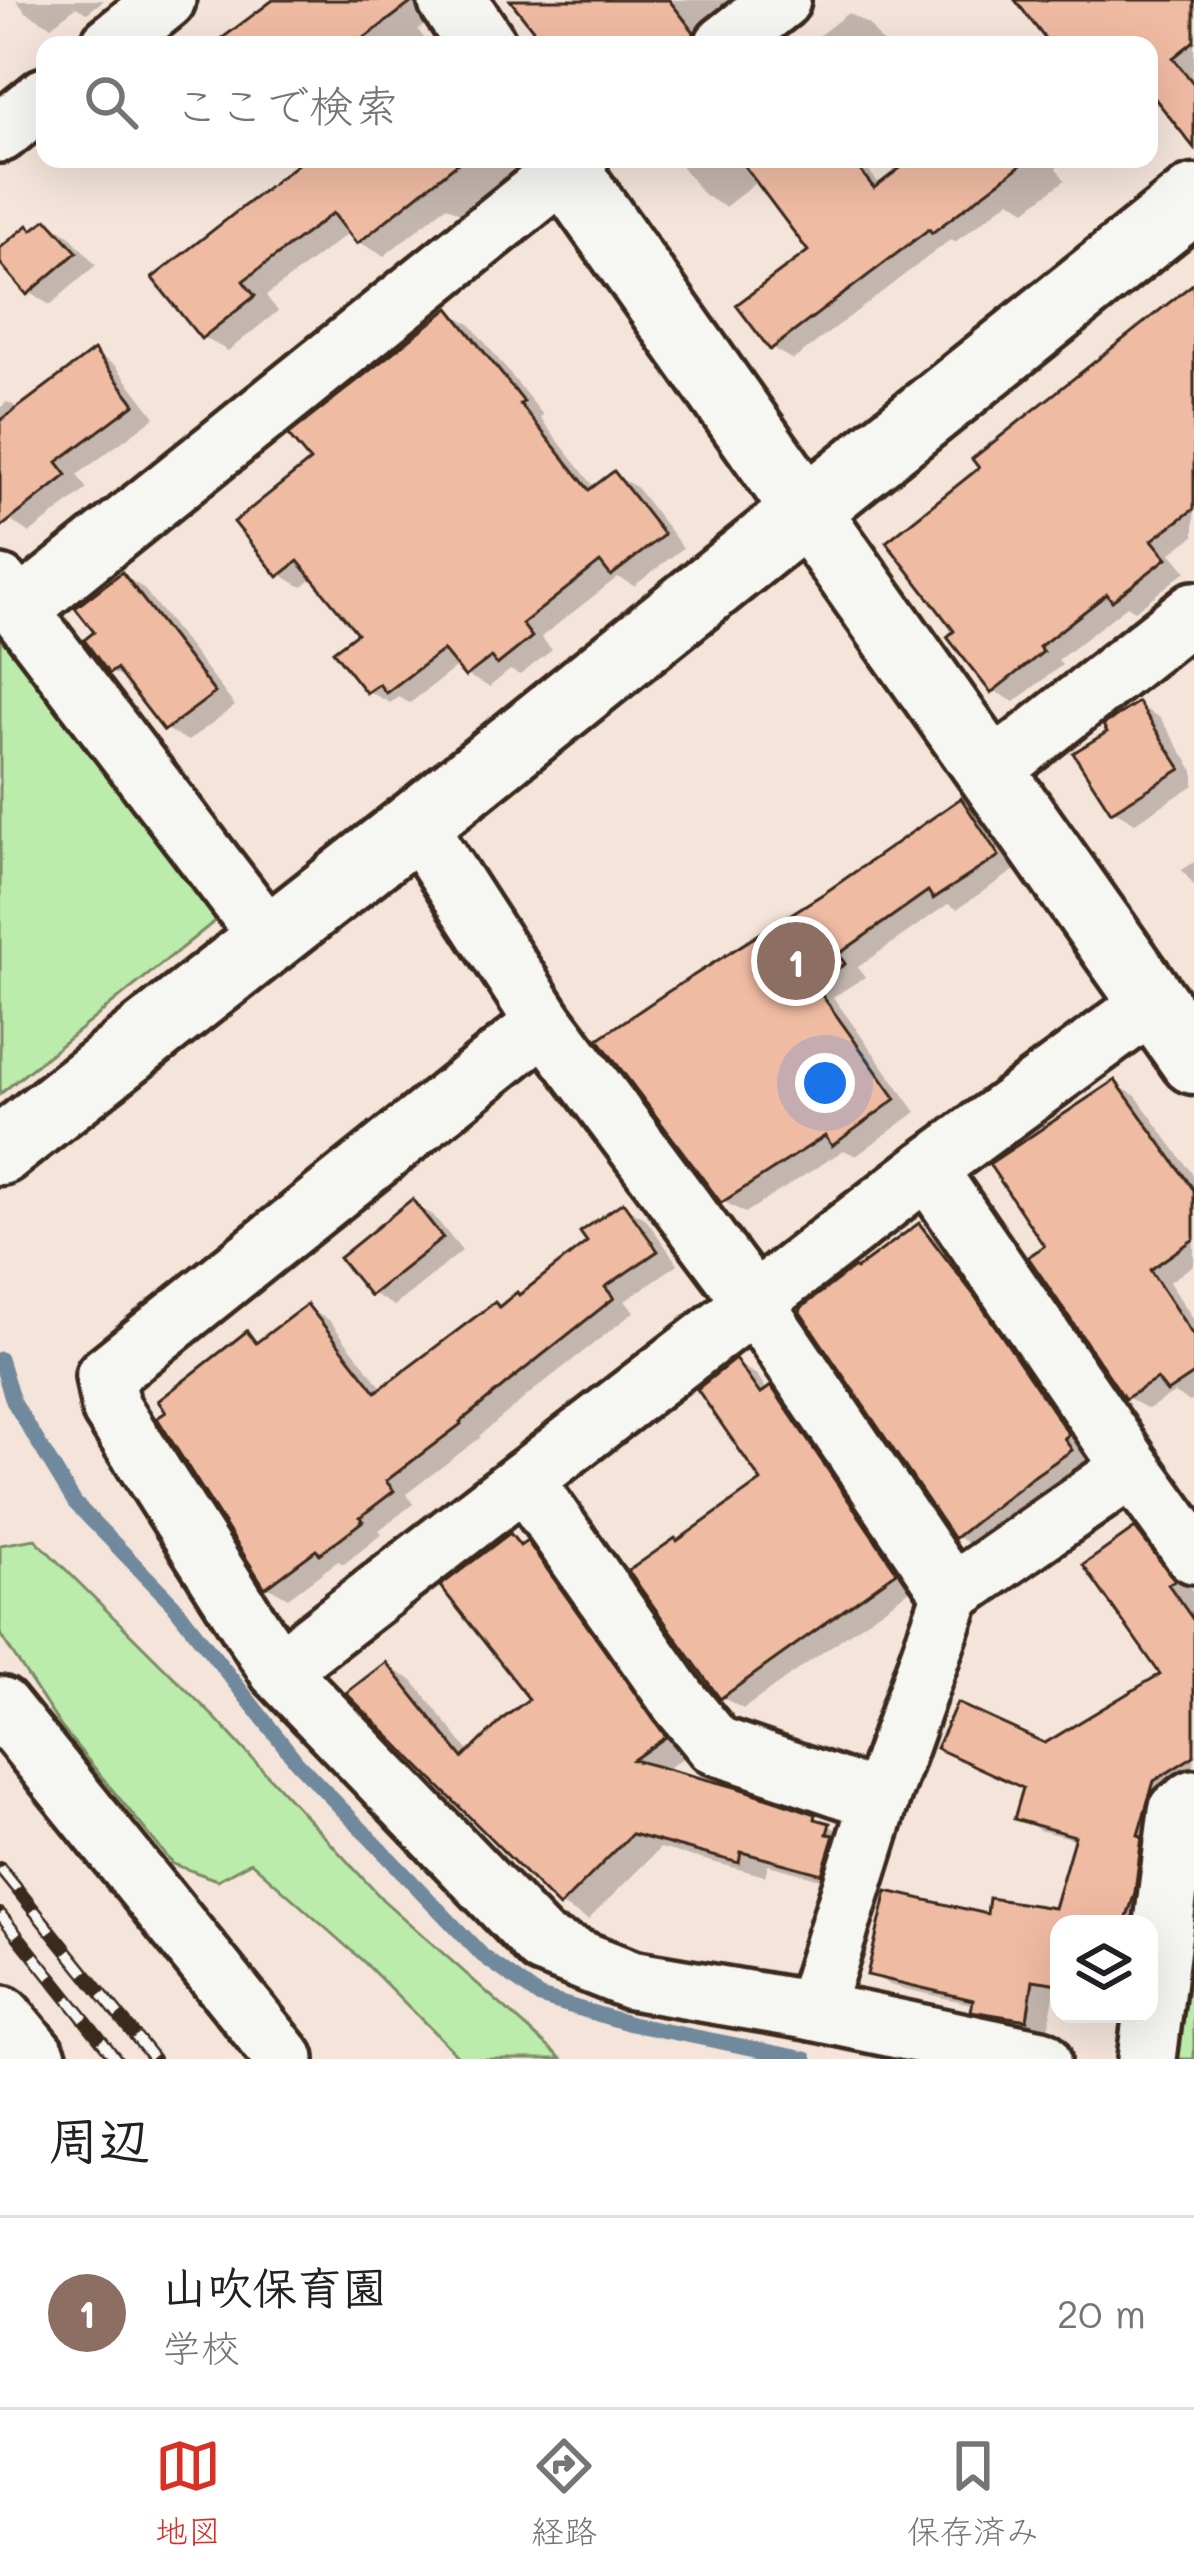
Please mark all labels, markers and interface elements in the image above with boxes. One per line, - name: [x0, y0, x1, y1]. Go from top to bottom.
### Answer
- search box: [36, 36, 1158, 168]
- icon: search: [78, 69, 144, 135]
- text: ここで検索: [174, 75, 399, 133]
- pin: 1: [757, 916, 835, 1006]
- your location: [795, 1053, 855, 1113]
- map controls: [1050, 1915, 1158, 2023]
- button: layers: [1050, 1915, 1158, 2023]
- text: 周辺: [48, 2105, 150, 2172]
- text: 山吹保育園: [162, 2257, 387, 2315]
- text: 1: [78, 2287, 96, 2338]
- text: 20 m: [1057, 2287, 1146, 2338]
- text: 学校: [162, 2321, 240, 2372]
- tab: 地図: [155, 2433, 221, 2553]
- tab: 経路: [531, 2433, 597, 2553]
- tab: 保存済み: [907, 2433, 1039, 2553]

